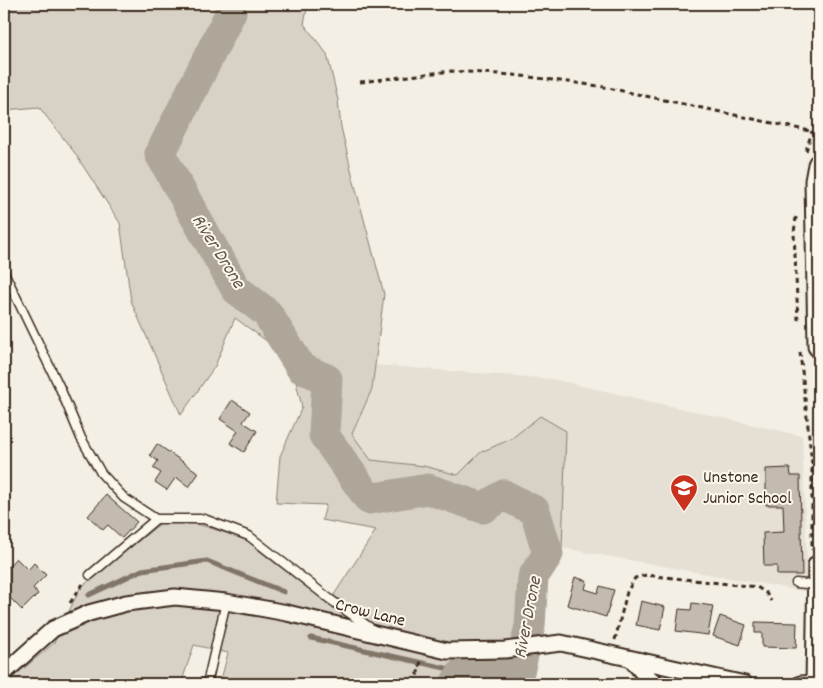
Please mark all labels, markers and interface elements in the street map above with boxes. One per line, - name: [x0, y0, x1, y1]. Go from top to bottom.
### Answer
- water label: River Drone: [184, 210, 251, 296]
- place label: Unstone Junior School: [703, 466, 792, 512]
- school or university icon: Unstone Junior School: [669, 473, 699, 512]
- water label: River Drone: [508, 573, 550, 661]
- street label: Crow Lane: [332, 593, 408, 635]

